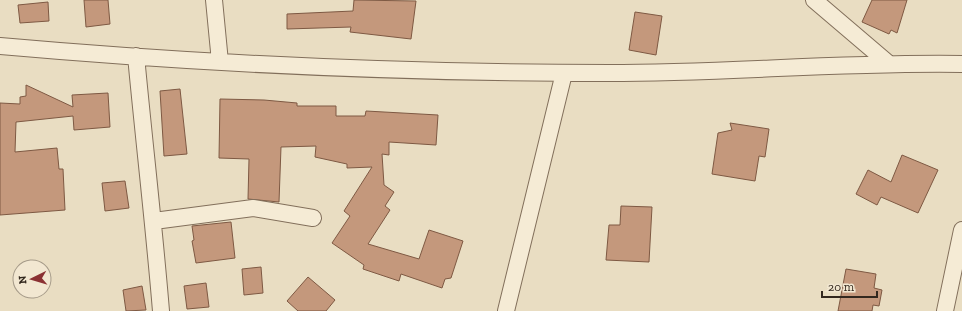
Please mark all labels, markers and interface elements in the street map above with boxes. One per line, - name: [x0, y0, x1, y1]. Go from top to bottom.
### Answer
- north arrow: [12, 259, 52, 299]
- scale bar: [822, 273, 877, 299]
- text: N: [16, 274, 29, 285]
- text: 20 m: [828, 280, 855, 294]

